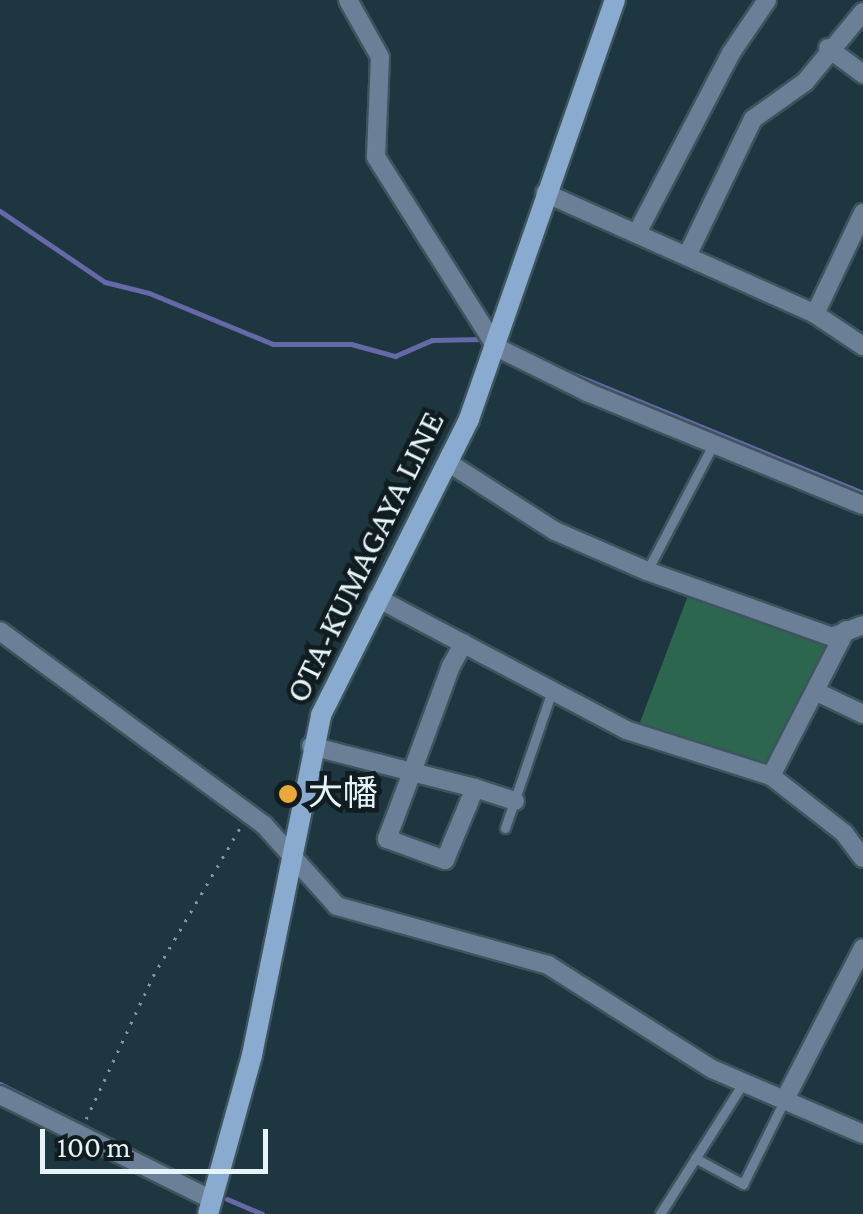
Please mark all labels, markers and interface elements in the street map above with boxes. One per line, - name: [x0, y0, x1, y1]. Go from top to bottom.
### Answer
- street label: OTA-KUMAGAYA LINE: [276, 405, 454, 709]
- place label: 大幡: [308, 773, 378, 815]
- marker: 大幡: [277, 783, 299, 805]
- scale bar: [45, 1109, 272, 1171]
- text: 100 m: [57, 1130, 131, 1163]

